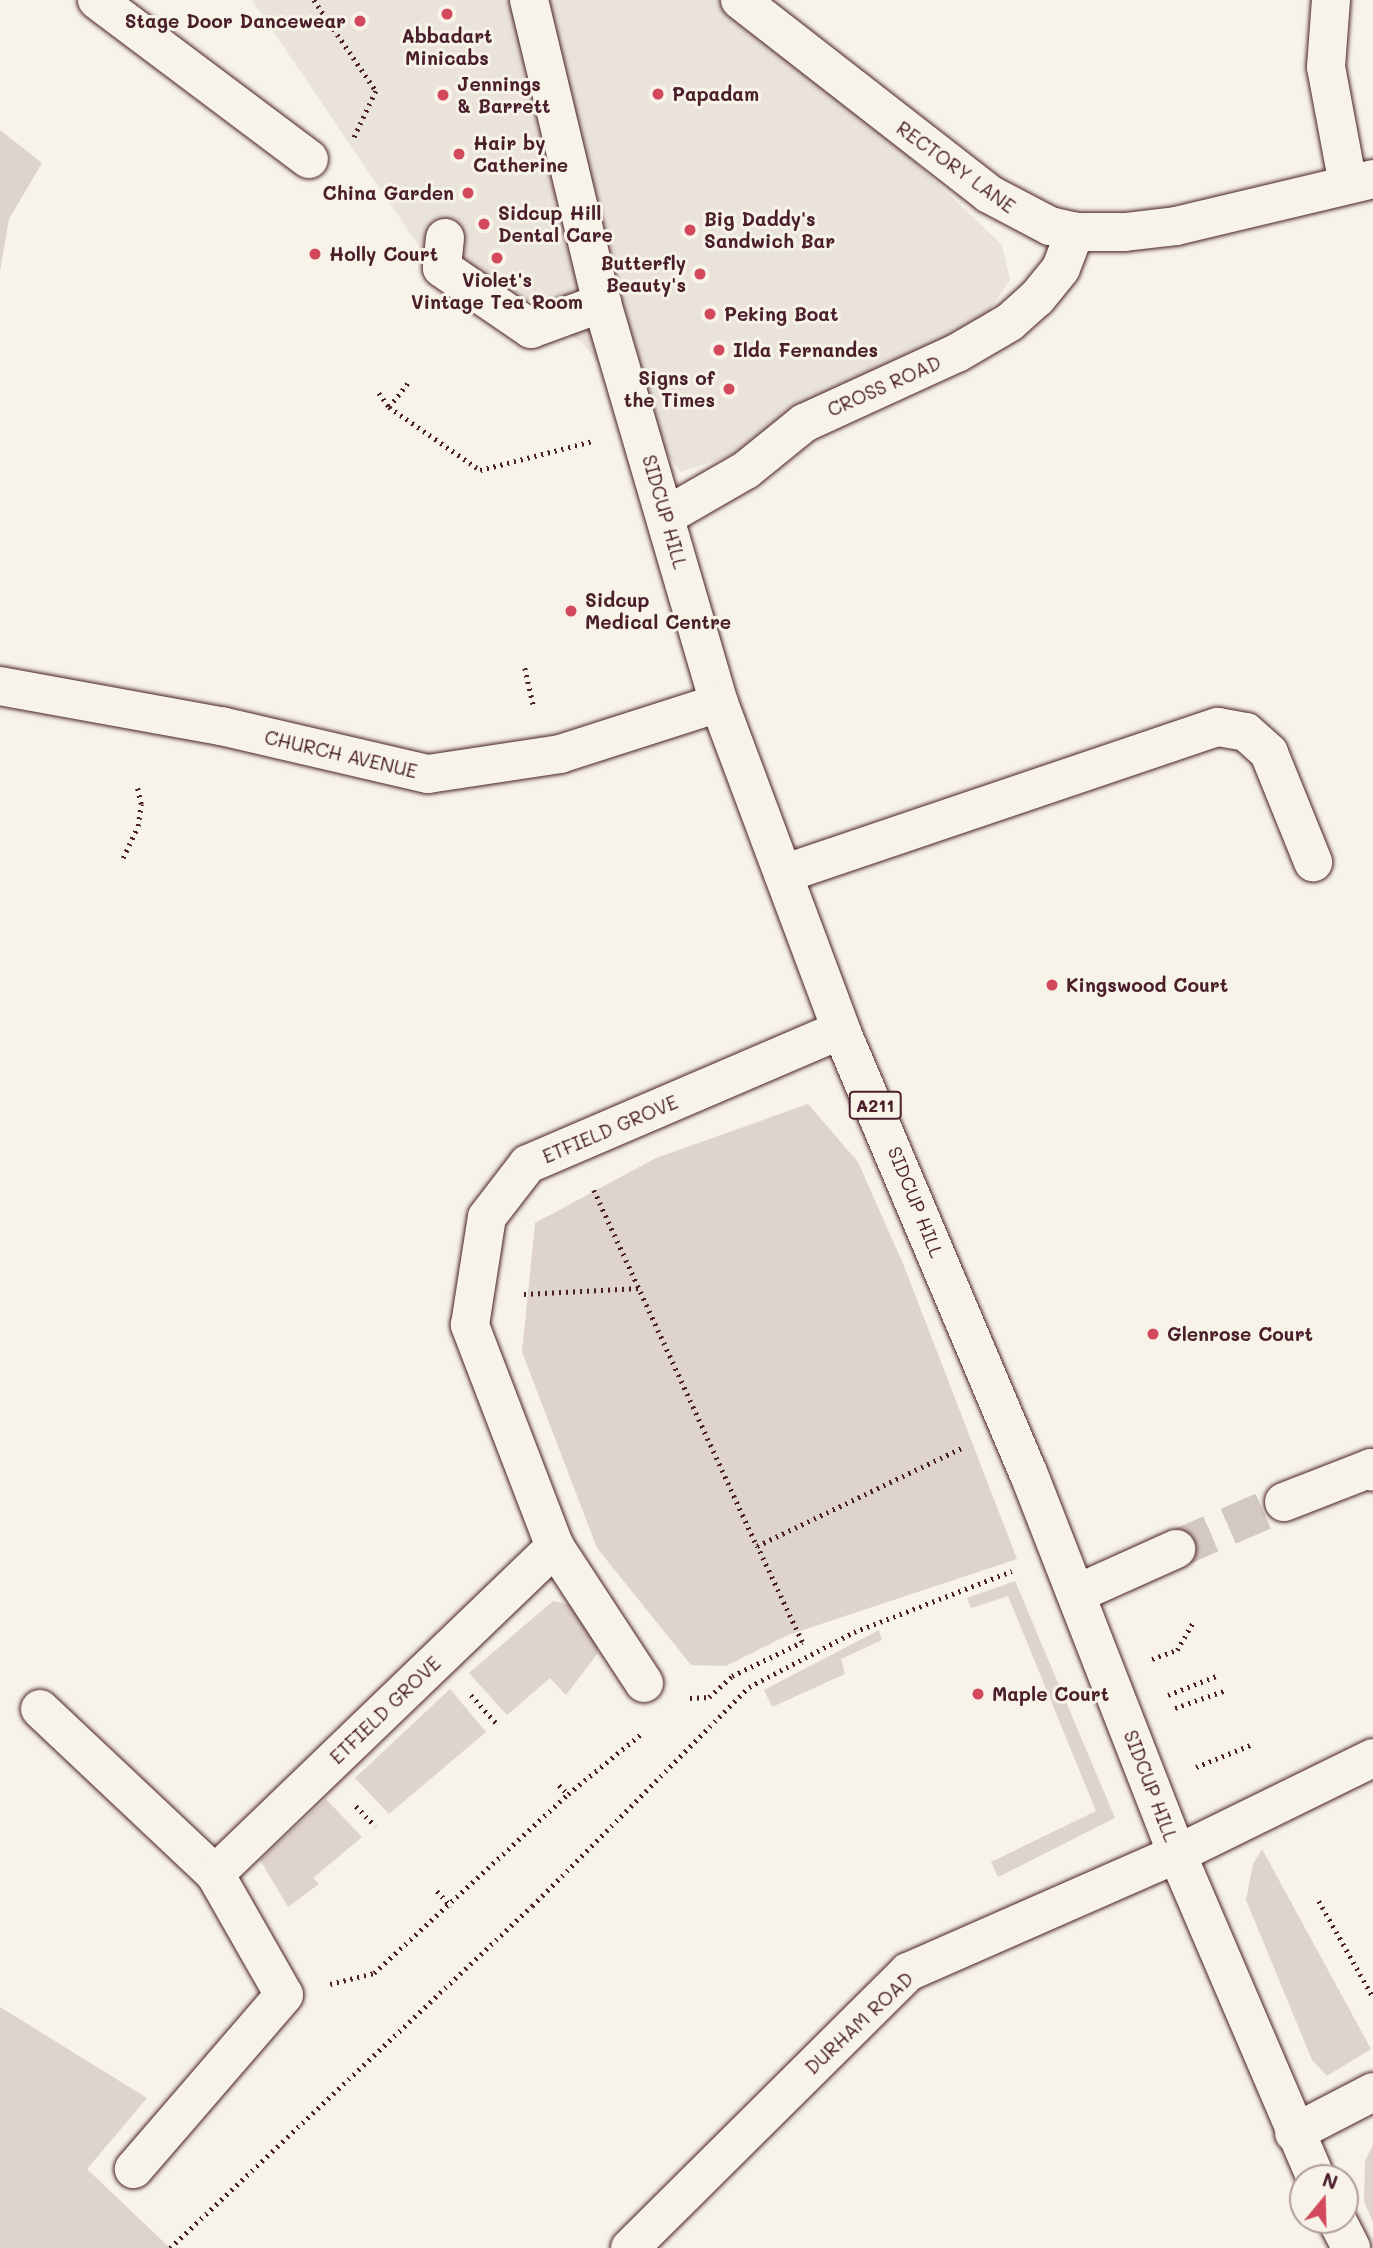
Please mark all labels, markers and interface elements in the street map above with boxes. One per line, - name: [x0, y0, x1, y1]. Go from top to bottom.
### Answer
- marker: Abbadart Minicabs: [439, 6, 455, 22]
- place label: Stage Door Dancewear: [125, 10, 346, 32]
- marker: Stage Door Dancewear: [352, 13, 368, 29]
- place label: Abbadart Minicabs: [401, 25, 493, 69]
- place label: Jennings & Barrett: [457, 73, 551, 117]
- place label: Papadam: [672, 83, 759, 105]
- marker: Papadam: [650, 86, 666, 102]
- marker: Jennings & Barrett: [435, 87, 451, 103]
- street label: RECTORY LANE: [892, 116, 1020, 218]
- place label: Hair by Catherine: [473, 132, 568, 176]
- marker: Hair by Catherine: [451, 146, 467, 162]
- place label: China Garden: [323, 182, 454, 204]
- marker: China Garden: [460, 185, 476, 201]
- place label: Sidcup Hill Dental Care: [498, 202, 613, 246]
- place label: Big Daddy's Sandwich Bar: [704, 208, 835, 252]
- marker: Sidcup Hill Dental Care: [476, 216, 492, 232]
- marker: Big Daddy's Sandwich Bar: [682, 222, 698, 238]
- place label: Holly Court: [329, 243, 438, 265]
- marker: Holly Court: [307, 246, 323, 262]
- marker: Violet's Vintage Tea Room: [489, 250, 505, 266]
- place label: Butterfly Beauty's: [601, 252, 686, 296]
- marker: Butterfly Beauty's: [692, 266, 708, 282]
- place label: Violet's Vintage Tea Room: [411, 269, 583, 313]
- place label: Peking Boat: [724, 303, 838, 325]
- marker: Peking Boat: [702, 306, 718, 322]
- place label: Ilda Fernandes: [733, 339, 878, 361]
- marker: Ilda Fernandes: [711, 342, 727, 358]
- street label: CROSS ROAD: [824, 351, 944, 421]
- place label: Signs of the Times: [624, 367, 715, 411]
- marker: Signs of the Times: [721, 381, 737, 397]
- street label: SIDCUP HILL: [638, 452, 692, 572]
- place label: Sidcup Medical Centre: [585, 589, 731, 633]
- marker: Sidcup Medical Centre: [563, 603, 579, 619]
- street label: CHURCH AVENUE: [262, 725, 420, 783]
- place label: Kingswood Court: [1066, 974, 1228, 996]
- marker: Kingswood Court: [1044, 977, 1060, 993]
- street label: ETFIELD GROVE: [539, 1090, 681, 1168]
- road number: A211: [847, 1090, 903, 1120]
- street label: SIDCUP HILL: [883, 1143, 949, 1261]
- place label: Glenrose Court: [1167, 1323, 1313, 1345]
- marker: Glenrose Court: [1145, 1326, 1161, 1342]
- street label: ETFIELD GROVE: [325, 1651, 445, 1769]
- place label: Maple Court: [992, 1683, 1109, 1705]
- marker: Maple Court: [970, 1686, 986, 1702]
- street label: SIDCUP HILL: [1119, 1727, 1183, 1845]
- street label: DURHAM ROAD: [800, 1967, 918, 2079]
- north arrow: [1289, 2164, 1359, 2234]
- text: N: [1319, 2166, 1341, 2195]

